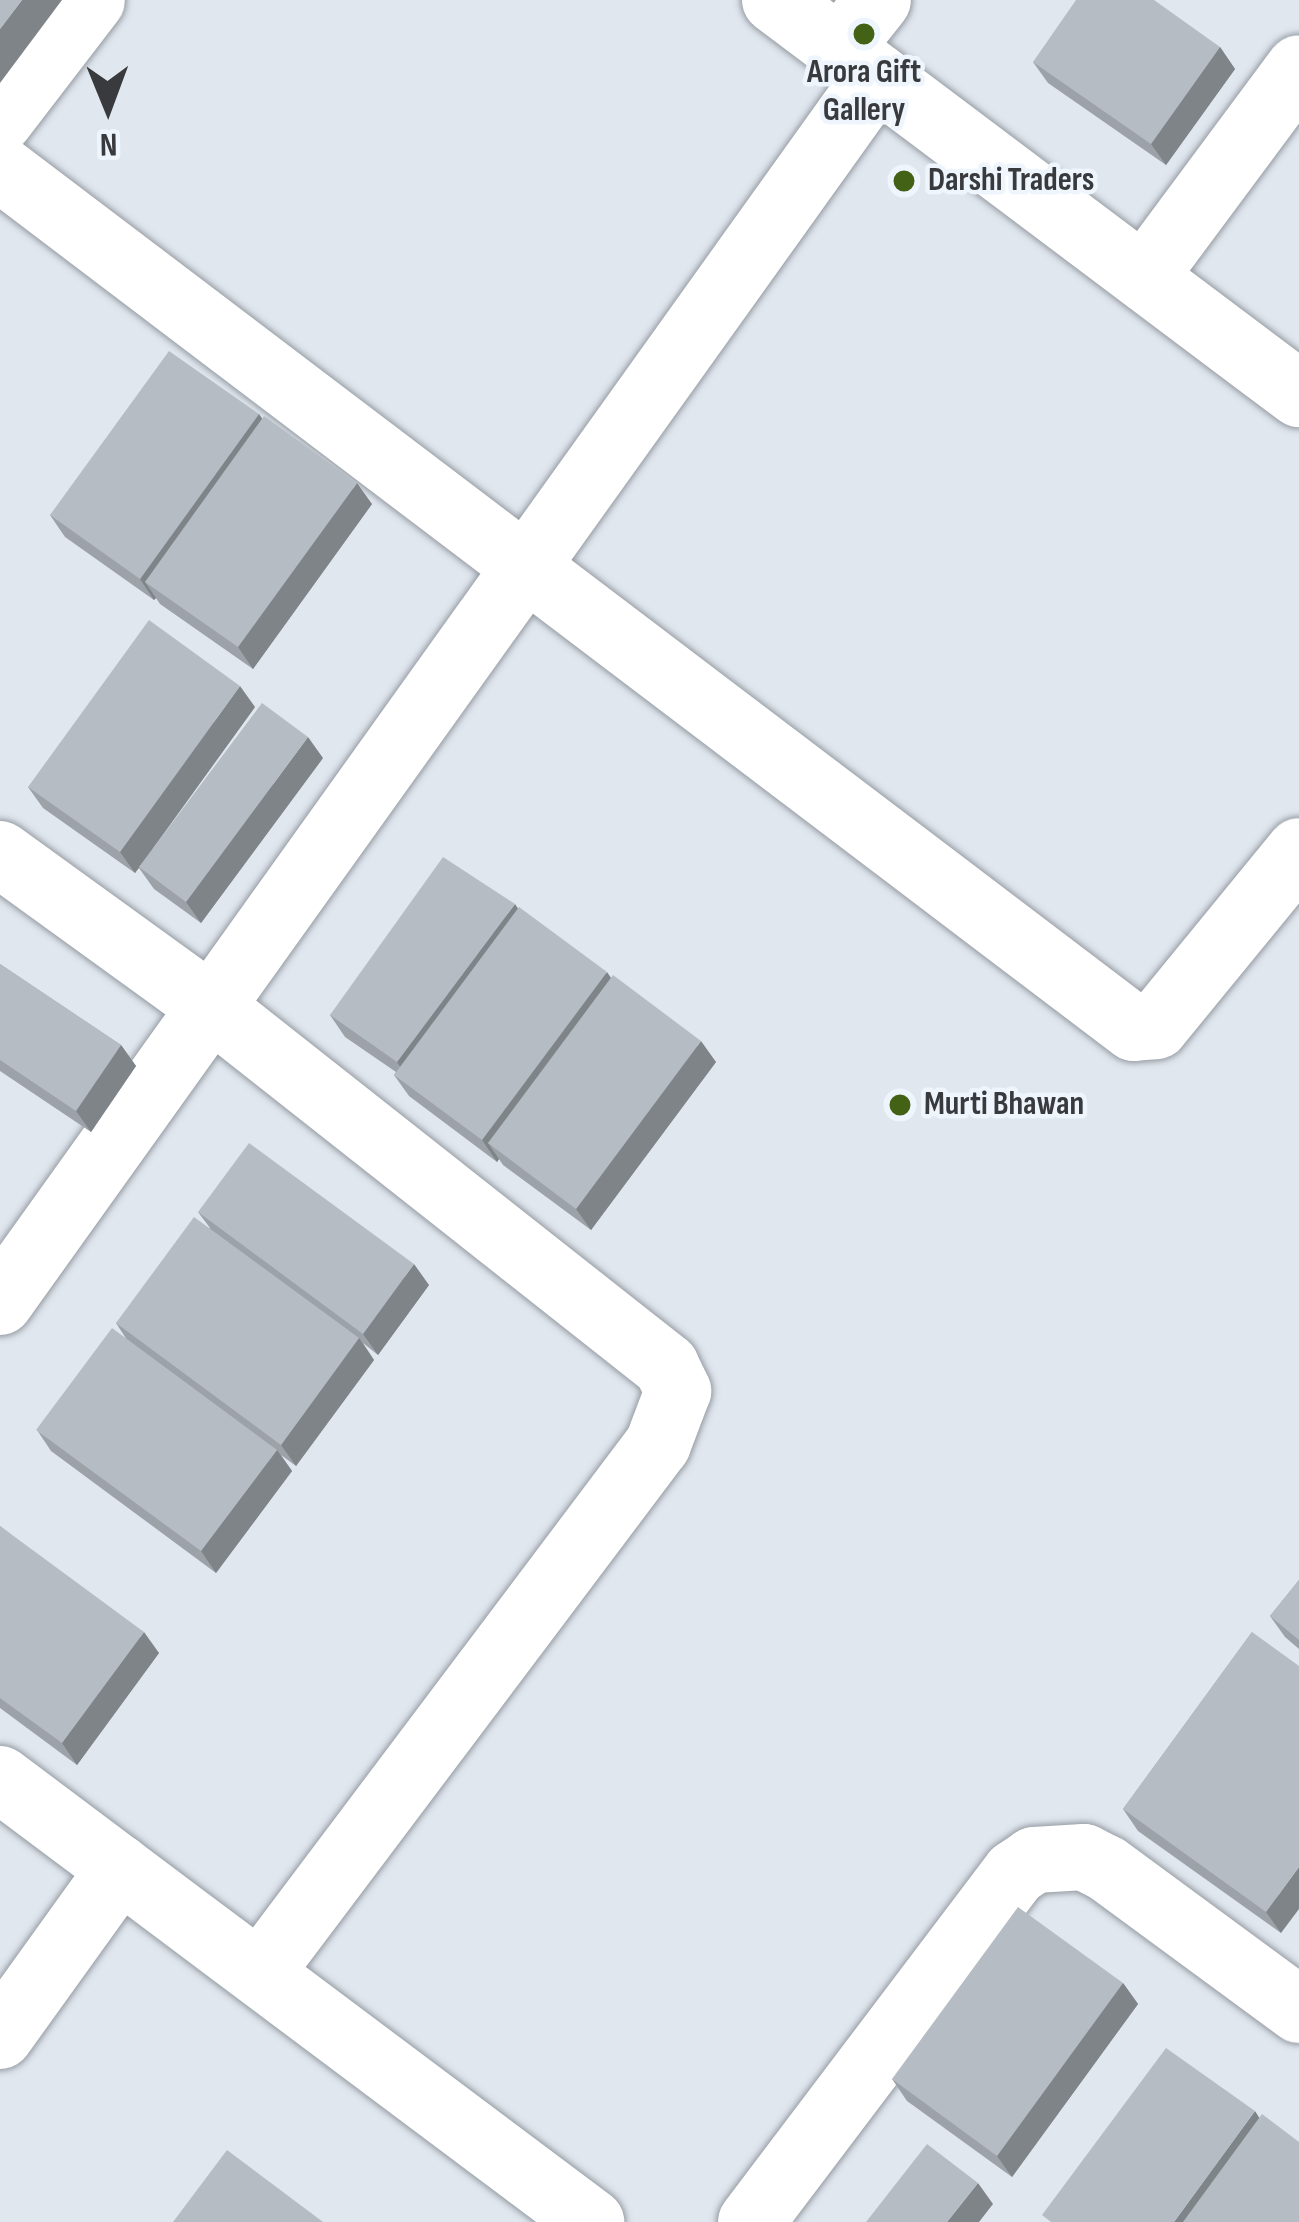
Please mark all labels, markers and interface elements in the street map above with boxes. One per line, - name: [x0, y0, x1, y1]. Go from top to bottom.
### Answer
- marker: Arora Gift Gallery: [851, 21, 877, 47]
- north arrow: [48, 48, 168, 168]
- place label: Arora Gift Gallery: [807, 53, 921, 131]
- text: N: [99, 124, 118, 164]
- place label: Darshi Traders: [928, 161, 1094, 201]
- marker: Darshi Traders: [891, 168, 917, 194]
- place label: Murti Bhawan: [924, 1085, 1084, 1125]
- marker: Murti Bhawan: [887, 1092, 913, 1118]

